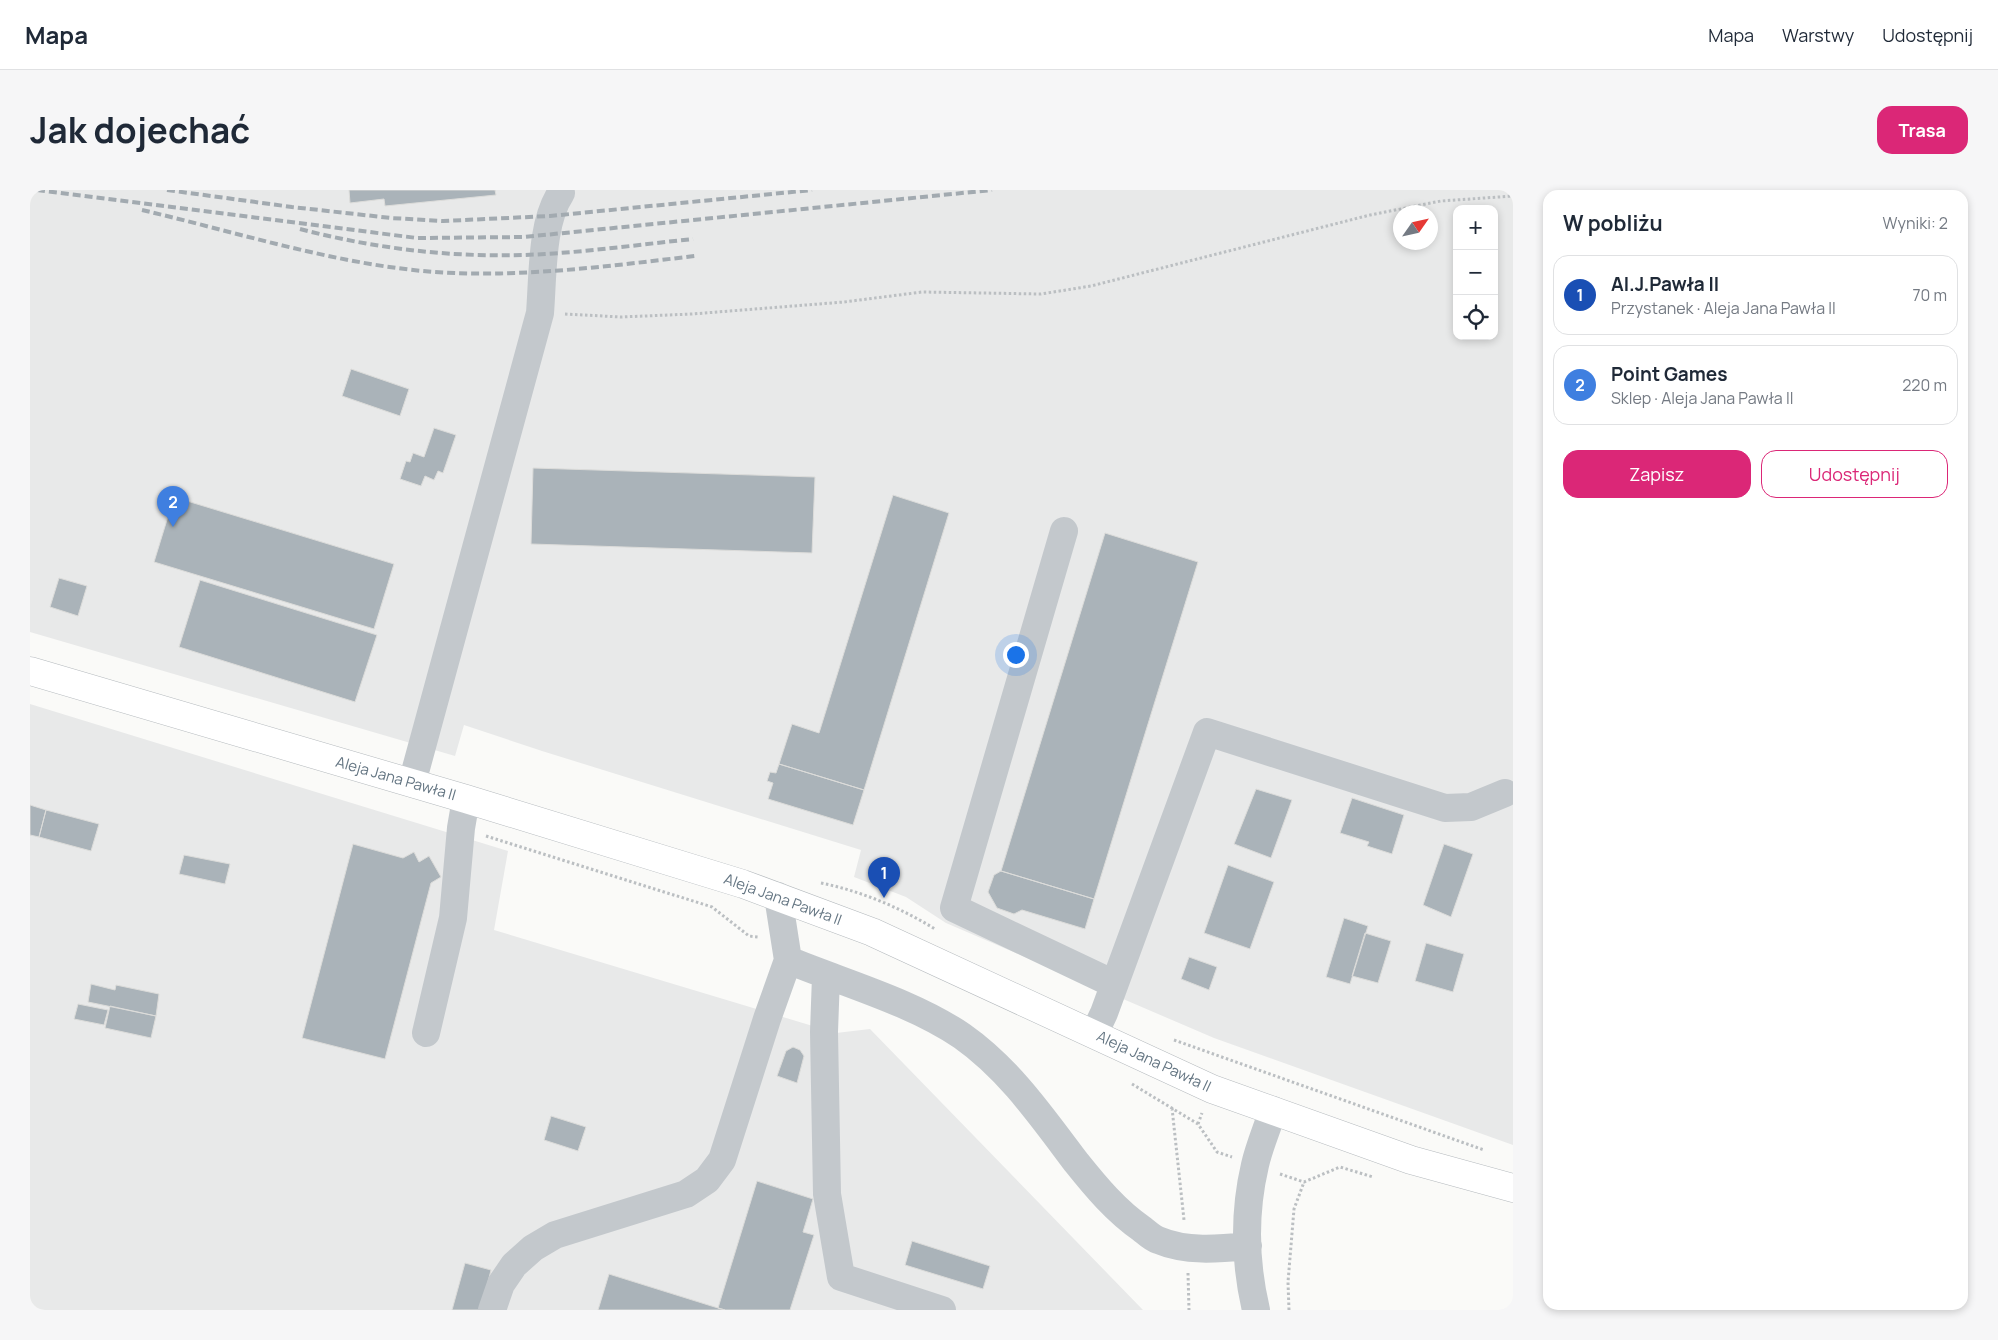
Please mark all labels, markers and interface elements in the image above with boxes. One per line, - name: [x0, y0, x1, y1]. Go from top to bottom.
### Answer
- text: Mapa: [25, 18, 88, 51]
- text: Mapa: [1708, 23, 1754, 47]
- text: Warstwy: [1782, 23, 1854, 47]
- text: Udostępnij: [1882, 23, 1973, 47]
- text: Jak dojechać: [30, 106, 250, 154]
- button: Trasa: [1877, 106, 1968, 154]
- north arrow: [1393, 205, 1438, 250]
- map controls: [1453, 205, 1498, 340]
- button: +: [1453, 205, 1498, 250]
- text: W pobliżu: [1563, 209, 1663, 237]
- text: Wyniki: 2: [1883, 212, 1948, 234]
- button: −: [1453, 250, 1498, 295]
- text: Al.J.Pawła II: [1611, 271, 1719, 297]
- text: 1: [1576, 284, 1584, 306]
- text: 70 m: [1912, 284, 1947, 306]
- button: locate: [1453, 295, 1498, 340]
- text: Przystanek · Aleja Jana Pawła II: [1611, 297, 1836, 319]
- text: Point Games: [1611, 361, 1727, 387]
- text: 2: [1575, 374, 1585, 396]
- text: 220 m: [1902, 374, 1947, 396]
- text: Sklep · Aleja Jana Pawła II: [1611, 387, 1793, 409]
- button: Zapisz: [1563, 450, 1751, 498]
- button: Udostępnij: [1761, 450, 1948, 498]
- pin: 2: [157, 486, 189, 527]
- your location: [1003, 642, 1029, 668]
- street label: Aleja Jana Pawła II: [333, 751, 459, 805]
- pin: 1: [868, 857, 900, 898]
- street label: Aleja Jana Pawła II: [721, 868, 845, 930]
- street label: Aleja Jana Pawła II: [1093, 1025, 1215, 1097]

